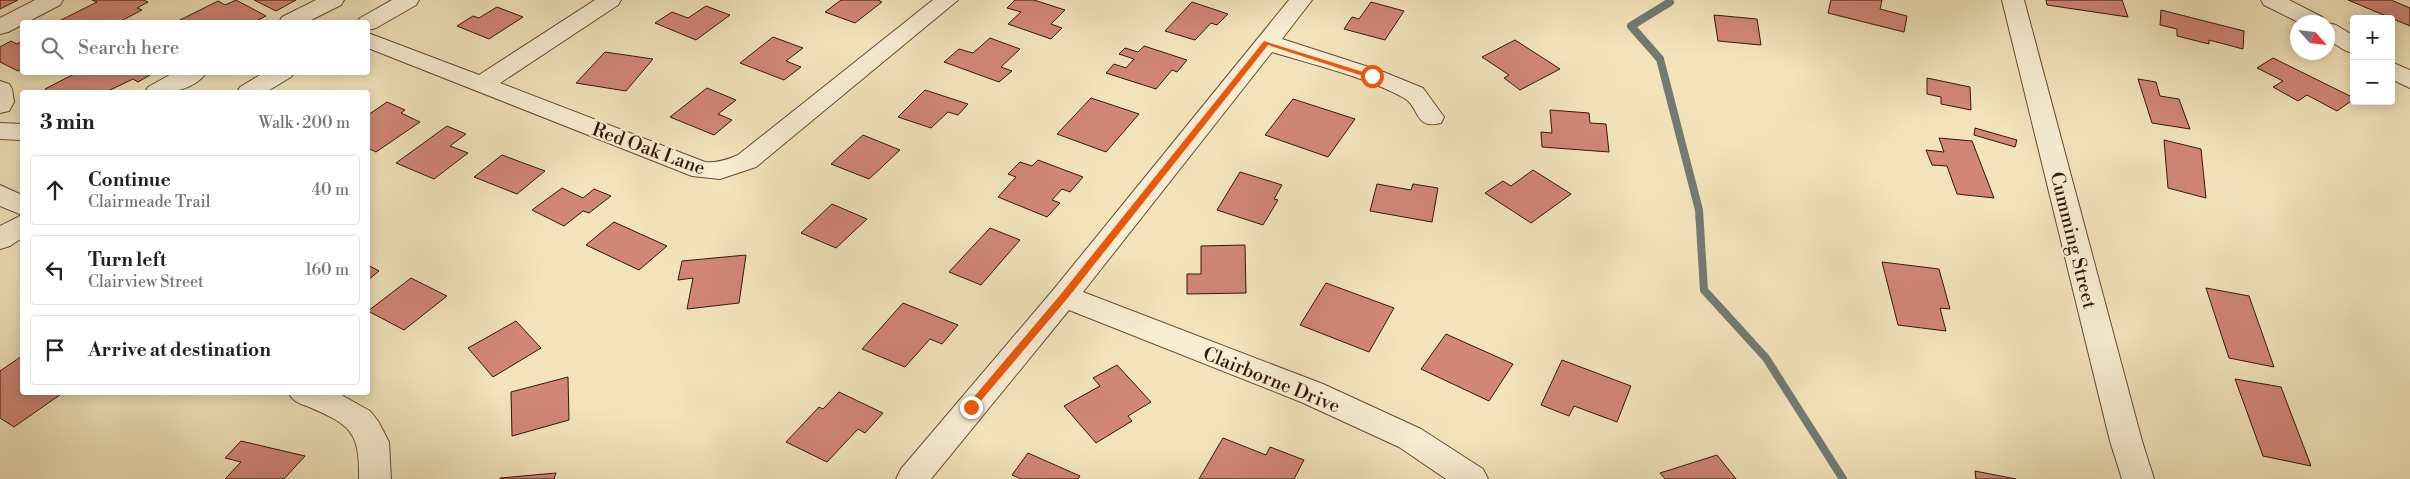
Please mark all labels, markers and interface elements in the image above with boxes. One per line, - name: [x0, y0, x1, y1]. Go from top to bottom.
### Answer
- north arrow: [2290, 15, 2335, 60]
- map controls: [2350, 15, 2395, 105]
- button: +: [2350, 15, 2395, 60]
- search box: [20, 20, 370, 75]
- icon: search: [38, 34, 66, 62]
- text: Search here: [78, 36, 179, 60]
- button: −: [2350, 60, 2395, 105]
- route start: [1361, 65, 1384, 88]
- text: 3 min: [40, 110, 95, 136]
- text: Walk · 200 m: [258, 113, 350, 133]
- street label: Red Oak Lane: [589, 117, 709, 181]
- text: Continue: [88, 168, 171, 192]
- street label: Cumming Street: [2044, 169, 2102, 311]
- icon: ahead: [41, 176, 69, 204]
- text: 40 m: [312, 180, 349, 200]
- text: Clairmeade Trail: [88, 192, 211, 212]
- text: Turn left: [88, 248, 167, 272]
- icon: left: [41, 256, 69, 284]
- text: 160 m: [305, 260, 349, 280]
- text: Clairview Street: [88, 272, 204, 292]
- icon: arrive: [41, 336, 69, 364]
- text: Arrive at destination: [88, 338, 271, 362]
- street label: Clairborne Drive: [1200, 341, 1344, 418]
- route end: [960, 396, 983, 419]

